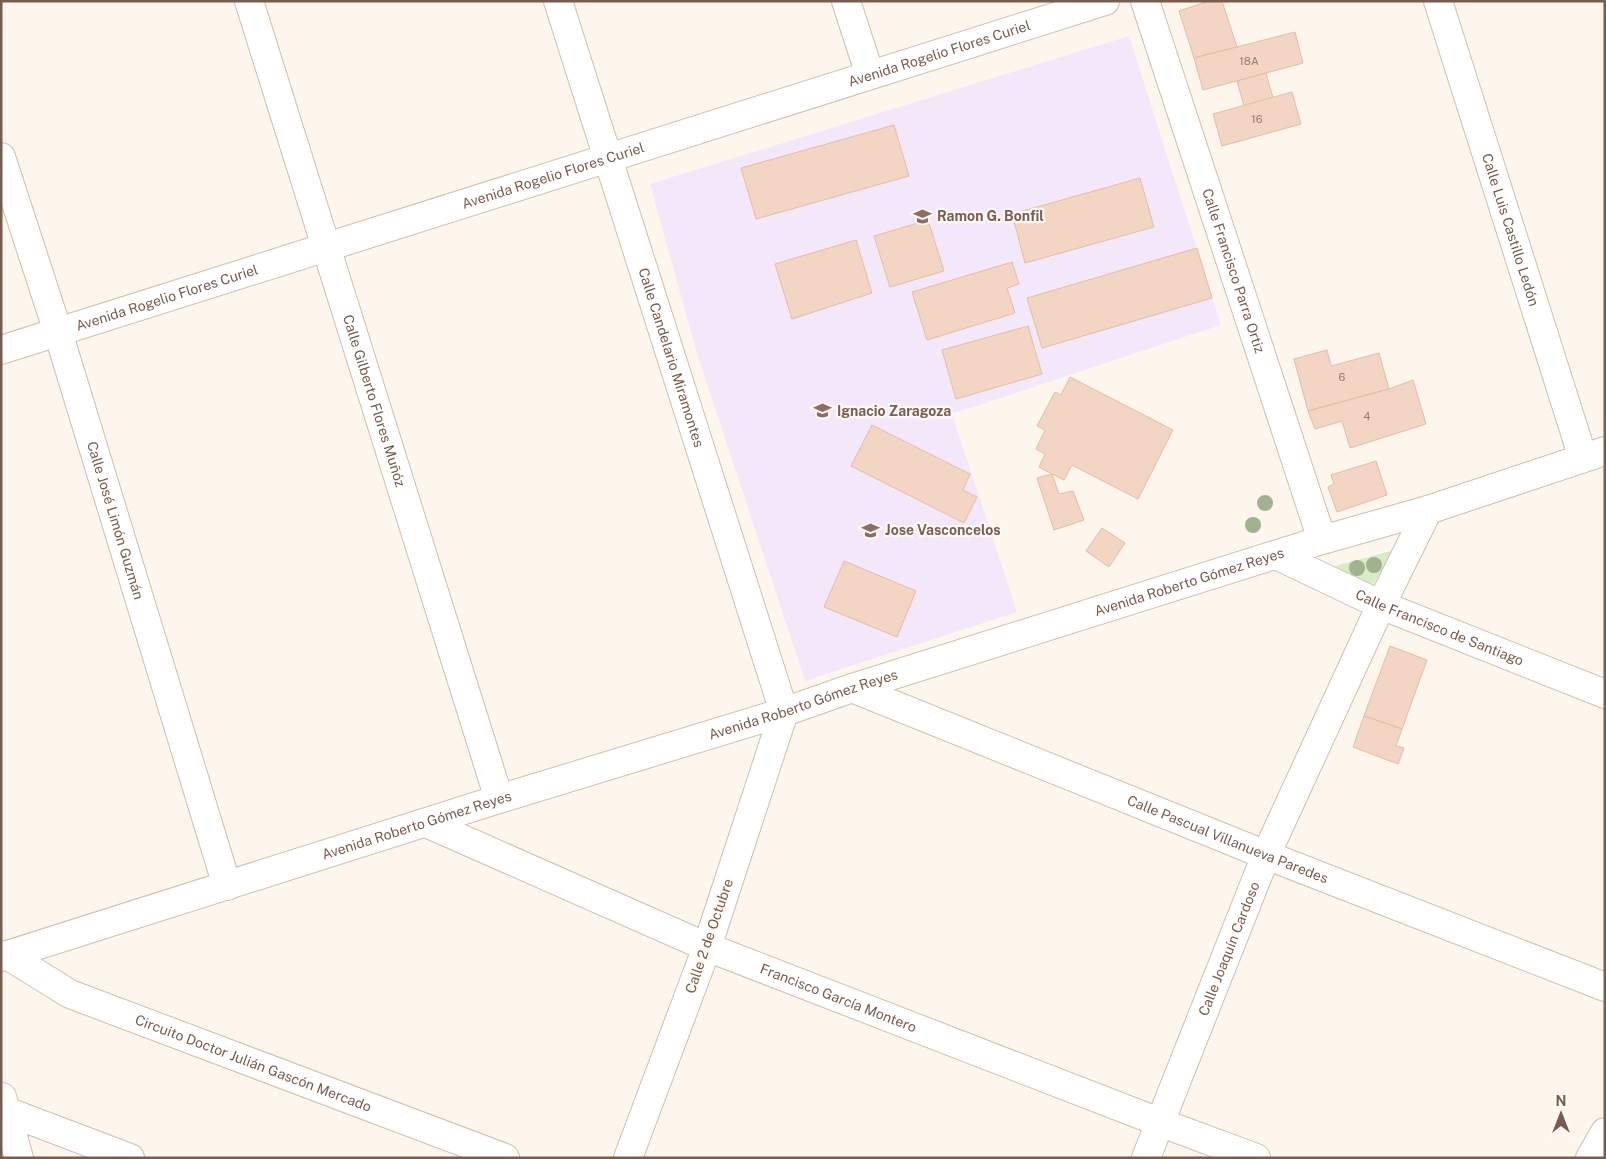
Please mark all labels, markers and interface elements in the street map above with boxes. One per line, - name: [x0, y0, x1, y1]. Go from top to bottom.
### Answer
- street label: Avenida Rogelio Flores Curiel: [846, 17, 1032, 90]
- house number: 18A: [1239, 55, 1259, 67]
- house number: 16: [1251, 113, 1263, 125]
- street label: Avenida Rogelio Flores Curiel: [460, 139, 646, 212]
- street label: Calle Luis Castillo Ledón: [1479, 151, 1542, 308]
- street label: Calle Francisco Parra Ortiz: [1199, 186, 1268, 355]
- school or university icon: Ramon G. Bonfil: [913, 206, 933, 226]
- place label: Ramon G. Bonfil: [937, 208, 1044, 224]
- street label: Avenida Rogelio Flores Curiel: [74, 261, 260, 334]
- street label: Calle Candelario Miramontes: [635, 266, 707, 449]
- street label: Calle Gilberto Flores Muñóz: [340, 313, 409, 489]
- house number: 6: [1339, 371, 1346, 383]
- school or university icon: Ignacio Zaragoza: [813, 401, 833, 421]
- place label: Ignacio Zaragoza: [837, 403, 951, 419]
- house number: 4: [1364, 410, 1371, 422]
- street label: Calle José Limón Guzmán: [84, 439, 147, 601]
- school or university icon: Jose Vasconcelos: [861, 520, 881, 540]
- place label: Jose Vasconcelos: [885, 522, 1001, 538]
- street label: Avenida Roberto Gómez Reyes: [1092, 544, 1286, 619]
- street label: Calle Francisco de Santiago: [1353, 586, 1526, 669]
- street label: Avenida Roberto Gómez Reyes: [707, 666, 900, 743]
- street label: Avenida Roberto Gómez Reyes: [320, 788, 513, 863]
- street label: Calle Pascual Villanueva Paredes: [1125, 792, 1331, 886]
- street label: Calle 2 de Octubre: [682, 876, 736, 995]
- street label: Calle Joaquín Cardoso: [1195, 879, 1263, 1018]
- street label: Francisco García Montero: [758, 960, 919, 1035]
- street label: Circuito Doctor Julián Gascón Mercado: [133, 1011, 374, 1115]
- north arrow: [1536, 1089, 1586, 1139]
- text: N: [1556, 1093, 1566, 1109]

